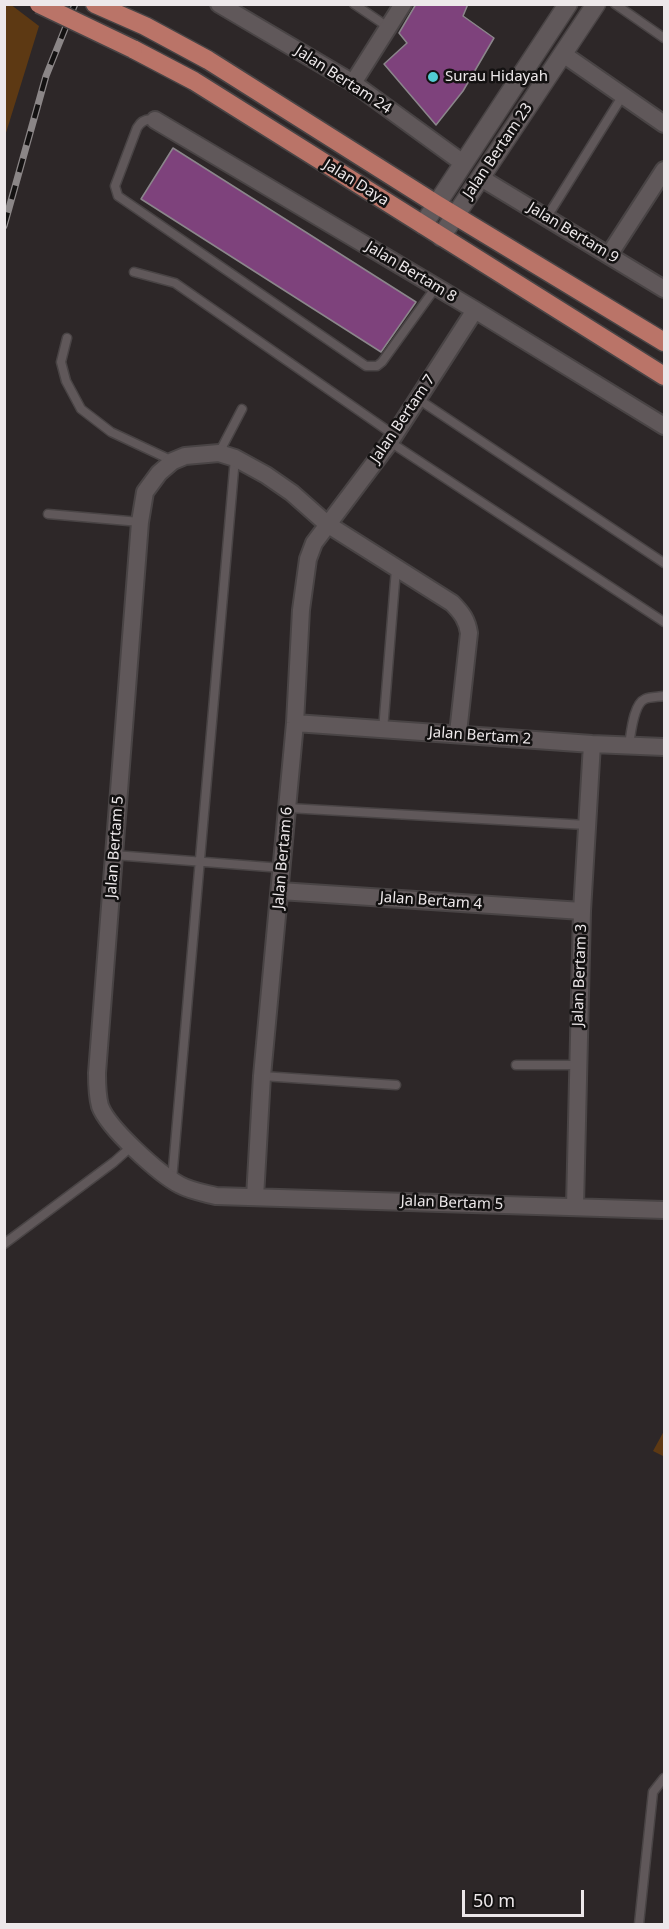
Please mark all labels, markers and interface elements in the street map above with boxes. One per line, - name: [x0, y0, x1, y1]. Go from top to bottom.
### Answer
- street label: Jalan Bertam 24: [291, 42, 395, 118]
- place label: Surau Hidayah: [445, 68, 548, 86]
- marker: Surau Hidayah: [426, 70, 440, 84]
- street label: Jalan Bertam 23: [459, 100, 537, 202]
- street label: Jalan Daya: [320, 156, 392, 210]
- street label: Jalan Bertam 9: [524, 199, 622, 267]
- street label: Jalan Bertam 8: [362, 238, 460, 306]
- street label: Jalan Bertam 7: [367, 371, 439, 467]
- street label: Jalan Bertam 2: [428, 723, 532, 749]
- street label: Jalan Bertam 5: [102, 795, 128, 899]
- street label: Jalan Bertam 6: [270, 806, 296, 910]
- street label: Jalan Bertam 4: [379, 888, 483, 914]
- street label: Jalan Bertam 3: [569, 923, 591, 1027]
- street label: Jalan Bertam 5: [400, 1192, 504, 1214]
- scale bar: [465, 1878, 586, 1916]
- text: 50 m: [473, 1888, 515, 1912]

